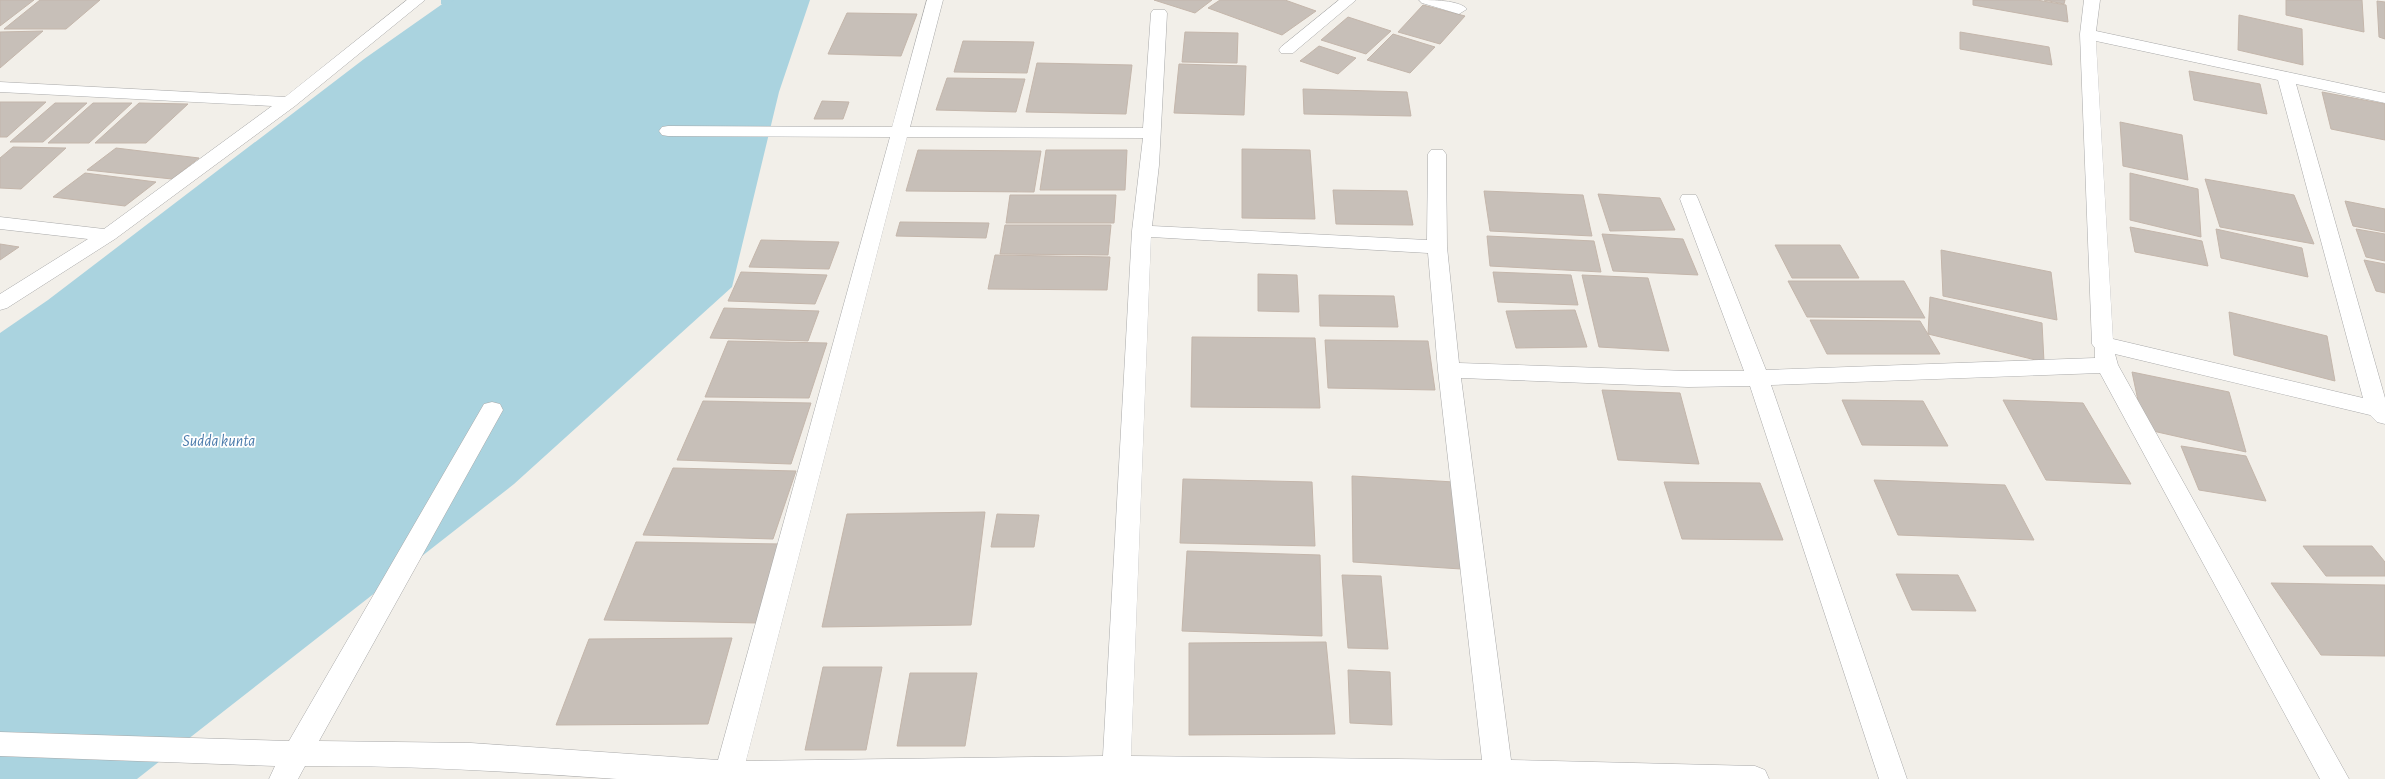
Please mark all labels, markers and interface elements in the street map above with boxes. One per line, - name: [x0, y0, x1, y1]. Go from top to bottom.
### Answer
- water label: Sudda kunta: [183, 433, 255, 449]

